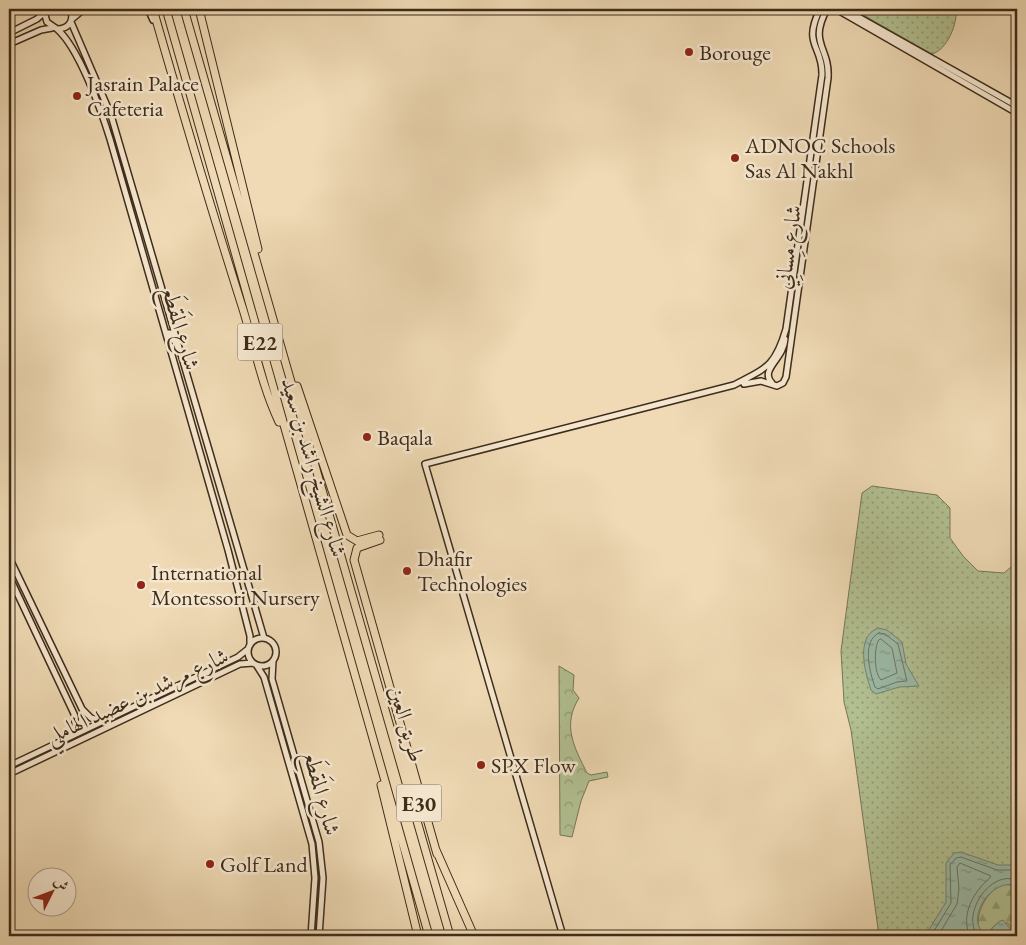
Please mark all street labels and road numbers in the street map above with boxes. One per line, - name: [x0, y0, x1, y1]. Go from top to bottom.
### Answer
- street label: شارع مِسانِي: [768, 203, 814, 292]
- street label: شارع المَقطَع: [150, 282, 208, 375]
- road number: E22: [238, 324, 282, 361]
- street label: شارع الشيخ راشد بن سعيد: [270, 374, 353, 562]
- street label: شارع مرشد بن عضيد الهاملي: [41, 641, 236, 757]
- street label: طريق العين: [382, 682, 432, 766]
- street label: شارع المَقطَع: [292, 747, 348, 840]
- road number: E30: [396, 784, 442, 821]

